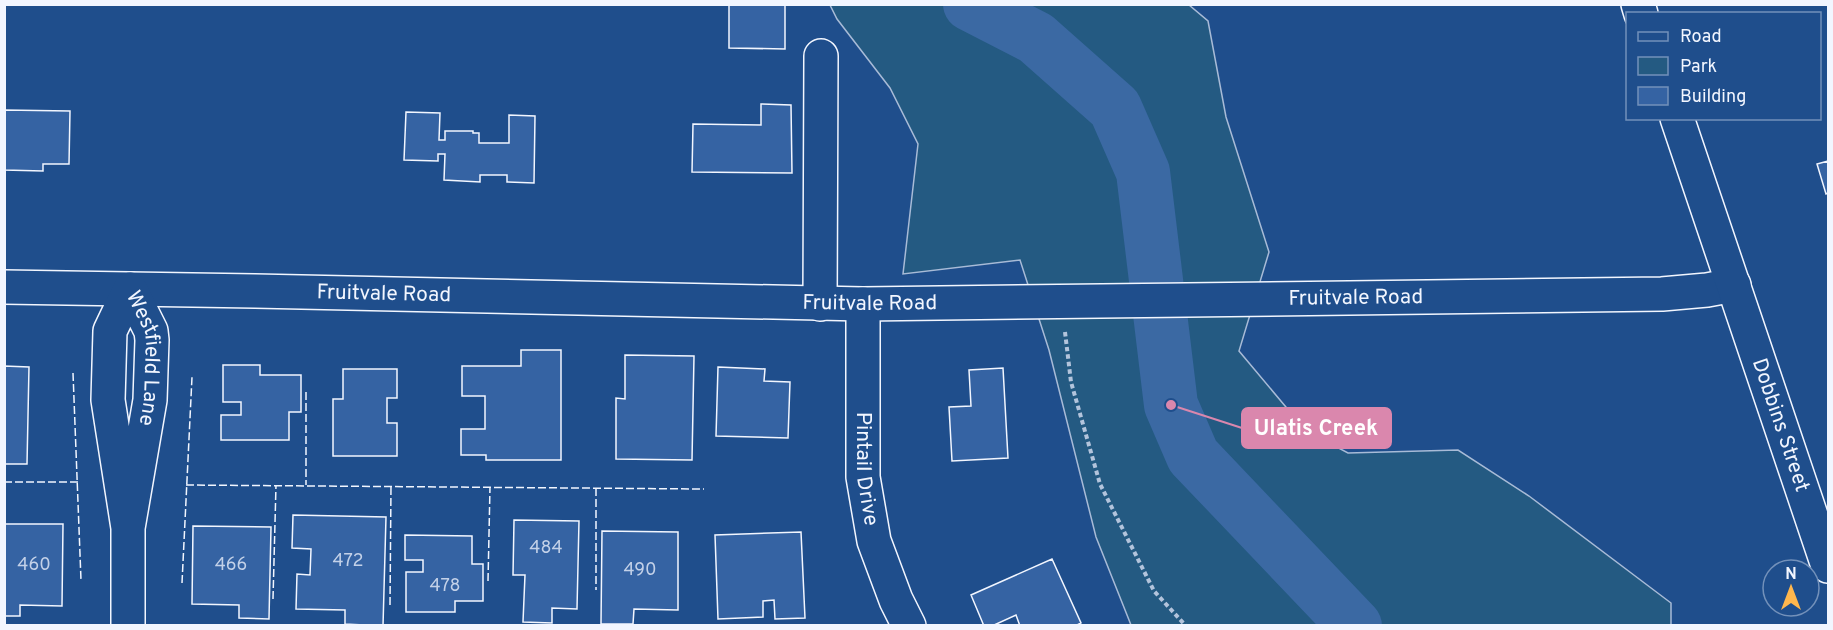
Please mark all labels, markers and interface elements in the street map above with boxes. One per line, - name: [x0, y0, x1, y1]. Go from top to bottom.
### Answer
- legend: [1626, 12, 1821, 120]
- text: Road: [1680, 26, 1722, 49]
- text: Park: [1680, 56, 1717, 79]
- text: Building: [1680, 86, 1746, 109]
- street label: Fruitvale Road: [316, 279, 452, 309]
- street label: Fruitvale Road: [1288, 283, 1423, 312]
- street label: Westfield Lane: [120, 286, 166, 428]
- street label: Fruitvale Road: [802, 289, 937, 318]
- street label: Dobbins Street: [1745, 355, 1816, 495]
- callout: Ulatis Creek: [1242, 408, 1391, 448]
- street label: Pintail Drive: [850, 412, 885, 528]
- text: Ulatis Creek: [1254, 416, 1378, 443]
- house number: 484: [529, 537, 563, 560]
- house number: 472: [332, 550, 364, 573]
- house number: 460: [17, 554, 51, 577]
- house number: 466: [215, 554, 247, 577]
- north arrow: [1761, 558, 1821, 618]
- house number: 490: [623, 559, 657, 582]
- text: N: [1785, 565, 1797, 585]
- house number: 478: [430, 575, 460, 598]

